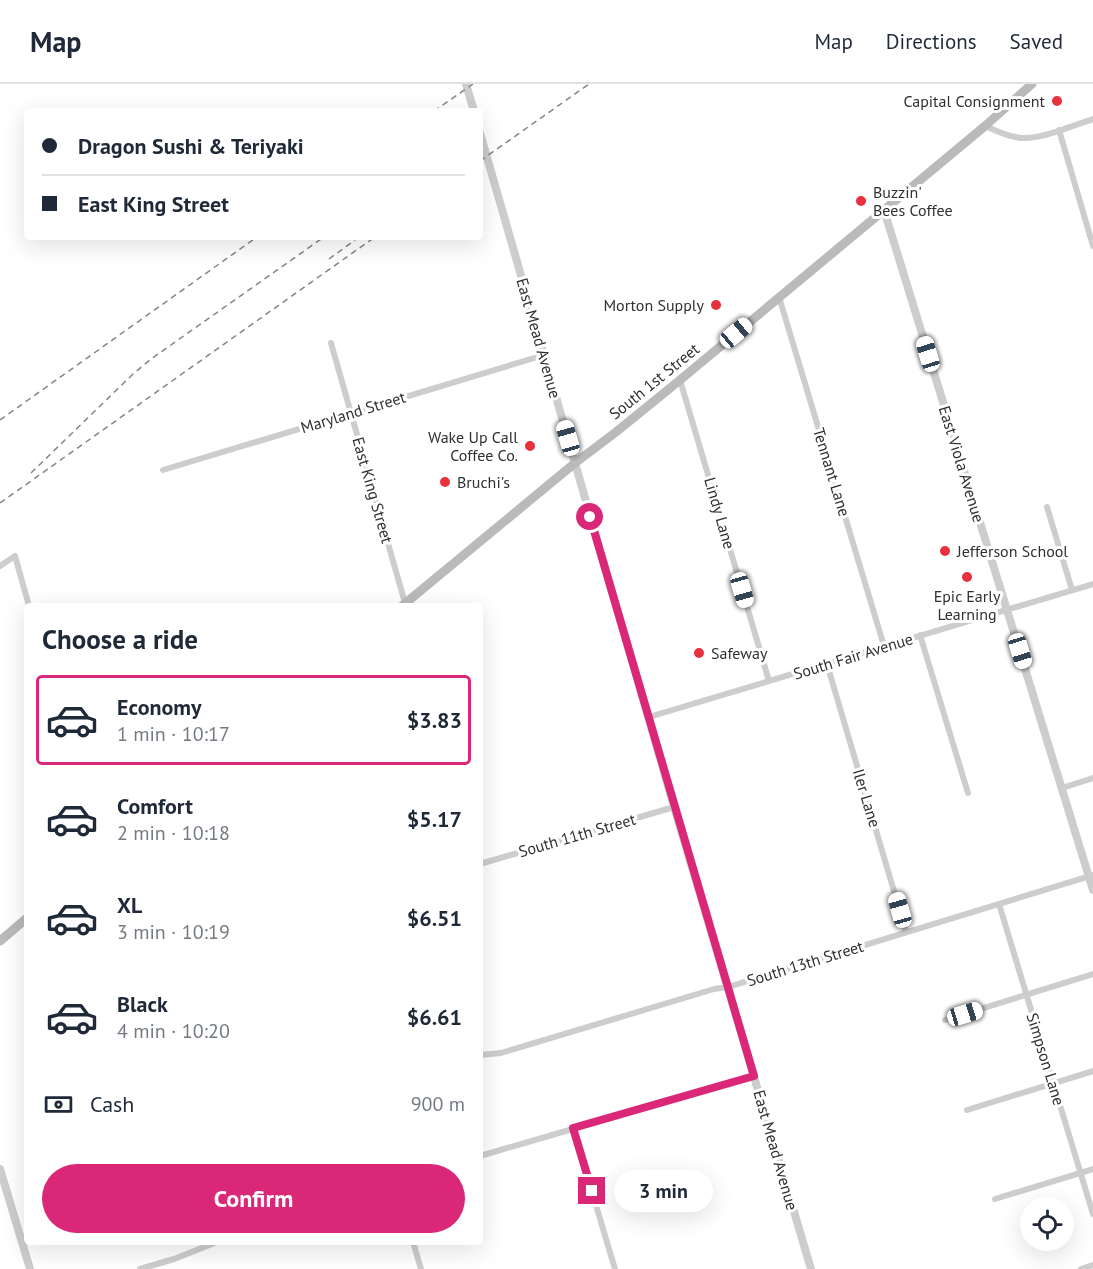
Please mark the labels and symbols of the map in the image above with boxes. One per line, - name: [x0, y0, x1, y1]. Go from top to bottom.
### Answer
- place label: Capital Consignment: [903, 91, 1046, 111]
- marker: Capital Consignment: [1050, 94, 1064, 108]
- place label: Buzzin' Bees Coffee: [873, 182, 953, 220]
- marker: Buzzin' Bees Coffee: [854, 194, 868, 208]
- street label: East Mead Avenue: [512, 276, 566, 400]
- place label: Morton Supply: [603, 295, 705, 315]
- marker: Morton Supply: [709, 298, 723, 312]
- car: [716, 315, 756, 351]
- car: [914, 334, 942, 374]
- street label: South 1st Street: [605, 338, 704, 423]
- street label: Maryland Street: [298, 386, 408, 437]
- street label: East Viola Avenue: [935, 403, 989, 525]
- car: [554, 418, 582, 458]
- street label: Tennant Lane: [809, 425, 855, 519]
- place label: Wake Up Call Coffee Co.: [428, 427, 518, 465]
- street label: East King Street: [348, 435, 398, 546]
- marker: Wake Up Call Coffee Co.: [523, 439, 537, 453]
- place label: Bruchi's: [457, 472, 510, 492]
- marker: Bruchi's: [438, 475, 452, 489]
- street label: Lindy Lane: [700, 475, 740, 551]
- route start: [576, 503, 603, 530]
- place label: Jefferson School: [956, 541, 1068, 561]
- marker: Jefferson School: [938, 544, 952, 558]
- car: [728, 570, 756, 610]
- marker: Epic Early Learning: [960, 570, 974, 584]
- place label: Epic Early Learning: [934, 586, 1001, 624]
- street label: South Fair Avenue: [791, 628, 915, 684]
- car: [1006, 631, 1034, 671]
- place label: Safeway: [711, 643, 768, 663]
- marker: Safeway: [692, 646, 706, 660]
- street label: Iler Lane: [849, 766, 885, 830]
- street label: South 11th Street: [516, 809, 638, 861]
- car: [886, 890, 914, 930]
- street label: South 13th Street: [744, 936, 866, 990]
- car: [945, 1000, 985, 1028]
- street label: Simpson Lane: [1022, 1010, 1070, 1108]
- street label: East Mead Avenue: [749, 1088, 803, 1212]
- callout: 3 min: [613, 1170, 712, 1212]
- route end: [578, 1177, 605, 1204]

